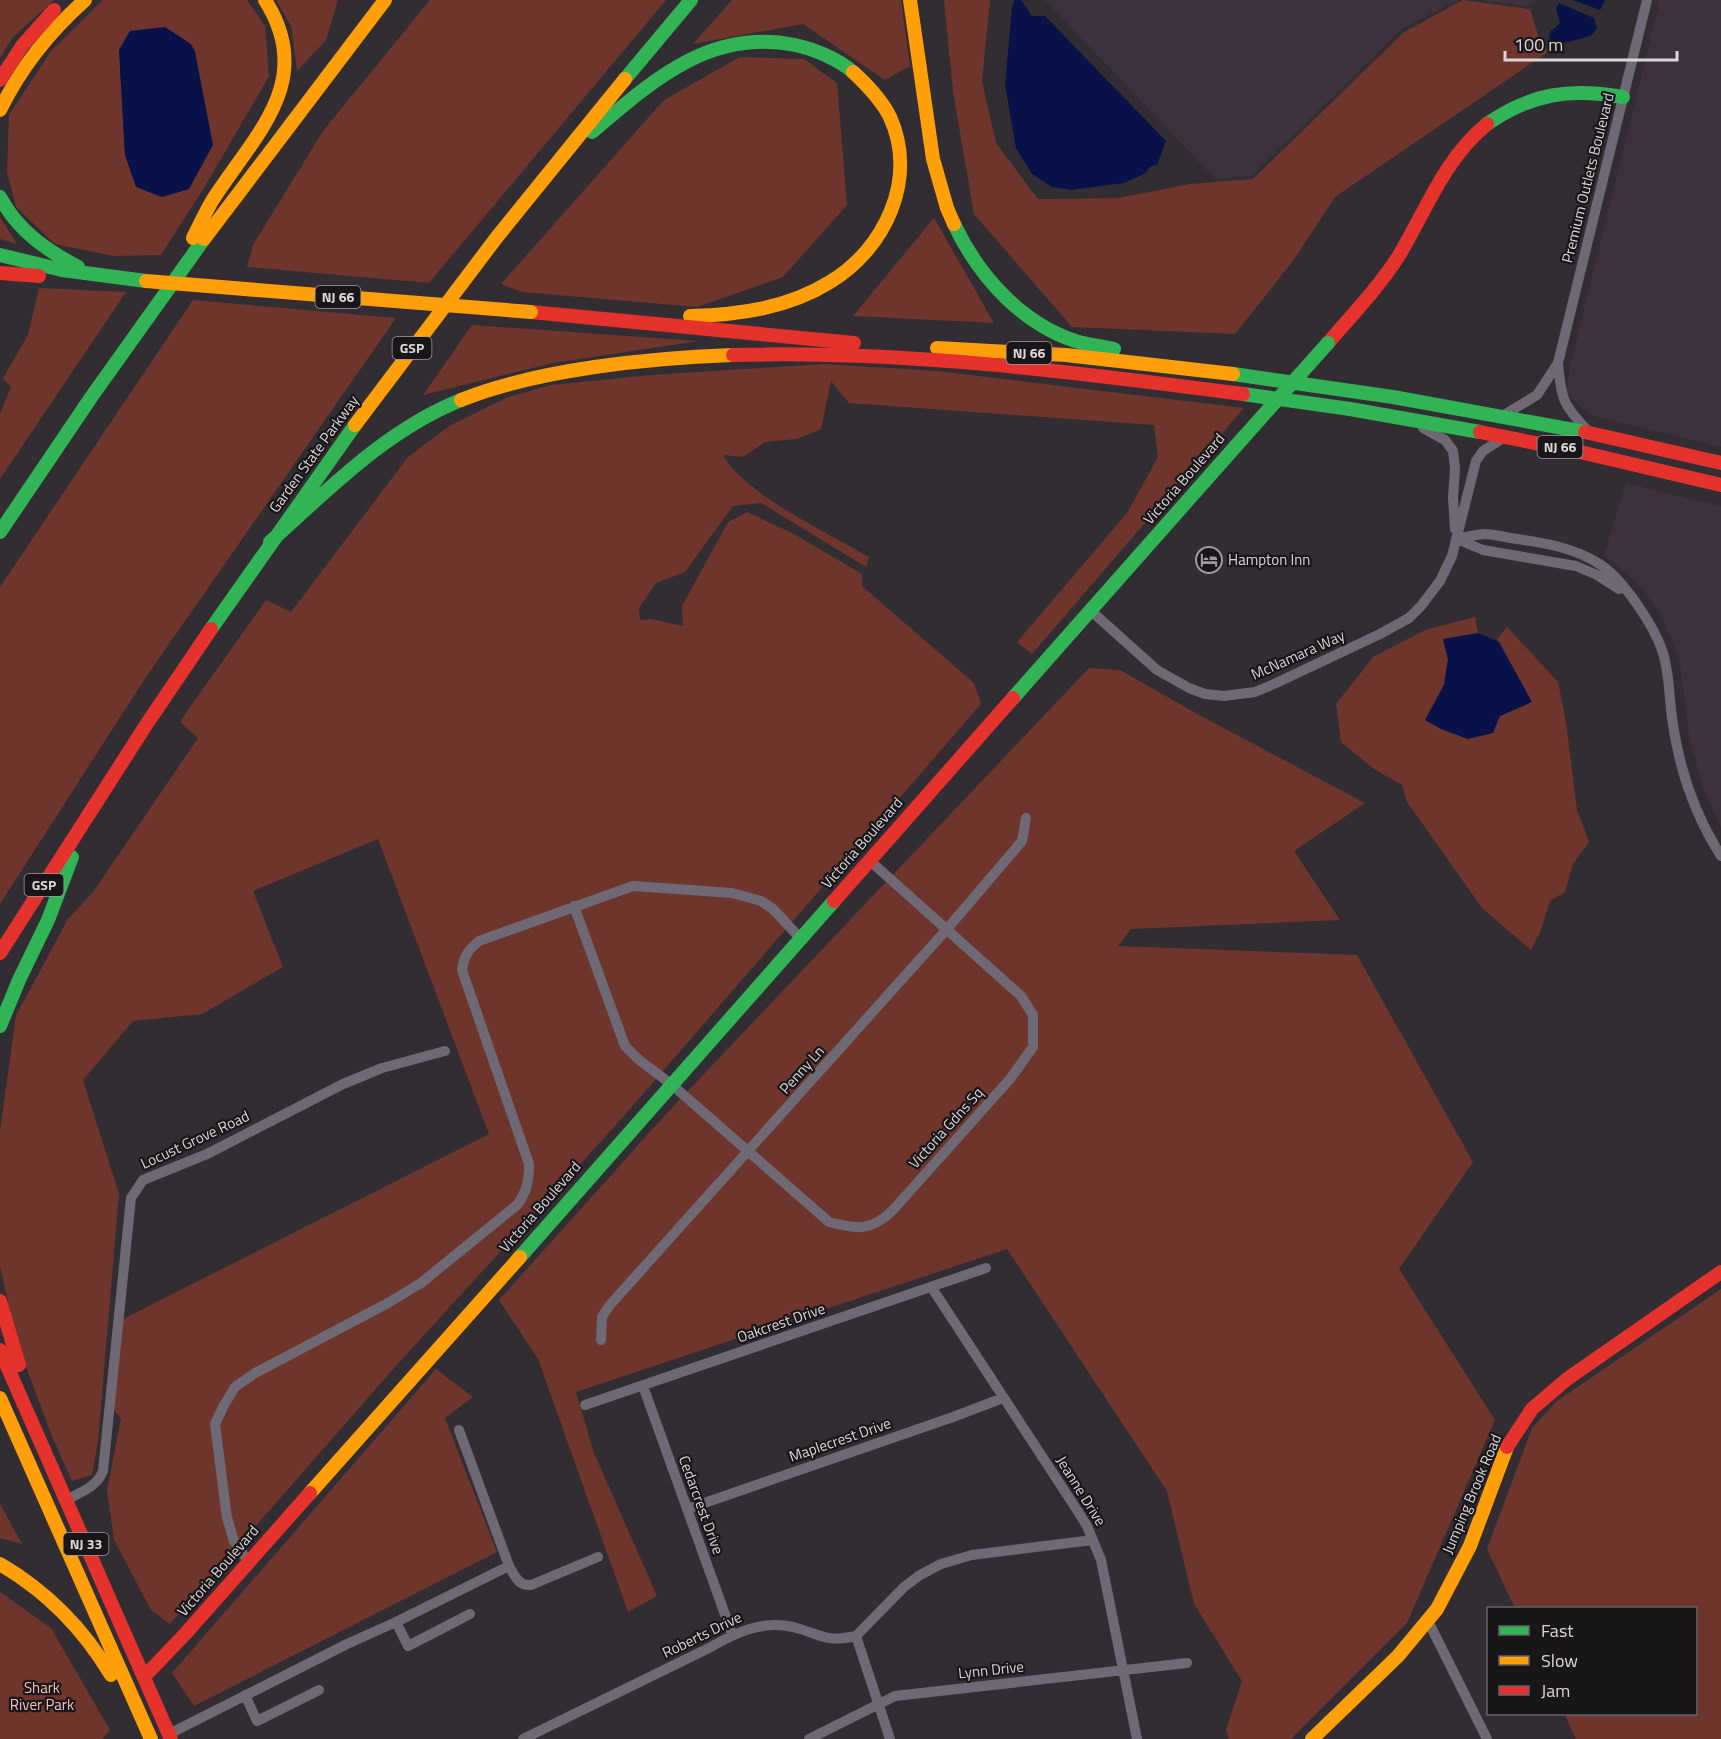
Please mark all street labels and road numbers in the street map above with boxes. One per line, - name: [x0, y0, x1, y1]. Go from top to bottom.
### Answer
- street label: Premium Outlets Boulevard: [1555, 90, 1620, 265]
- road number: NJ 66: [316, 286, 360, 308]
- road number: GSP: [392, 337, 432, 359]
- road number: NJ 66: [1006, 342, 1052, 364]
- street label: Garden State Parkway: [263, 390, 364, 517]
- street label: Victoria Boulevard: [1137, 428, 1230, 529]
- road number: NJ 66: [1538, 436, 1582, 458]
- street label: McNamara Way: [1247, 624, 1348, 685]
- street label: Victoria Boulevard: [815, 792, 908, 893]
- road number: GSP: [24, 874, 63, 896]
- street label: Penny Ln: [774, 1040, 830, 1099]
- street label: Victoria Gdns Sq: [903, 1082, 988, 1173]
- street label: Locust Grove Road: [137, 1104, 253, 1175]
- street label: Victoria Boulevard: [493, 1156, 586, 1257]
- street label: Oakcrest Drive: [734, 1297, 828, 1348]
- street label: Maplecrest Drive: [786, 1411, 894, 1468]
- street label: Jumping Brook Road: [1436, 1430, 1507, 1557]
- street label: Jeanne Drive: [1051, 1451, 1112, 1530]
- street label: Cedarcrest Drive: [673, 1452, 730, 1557]
- street label: Victoria Boulevard: [171, 1520, 264, 1621]
- road number: NJ 33: [64, 1533, 109, 1555]
- street label: Roberts Drive: [658, 1605, 745, 1664]
- street label: Lynn Drive: [957, 1655, 1025, 1684]

